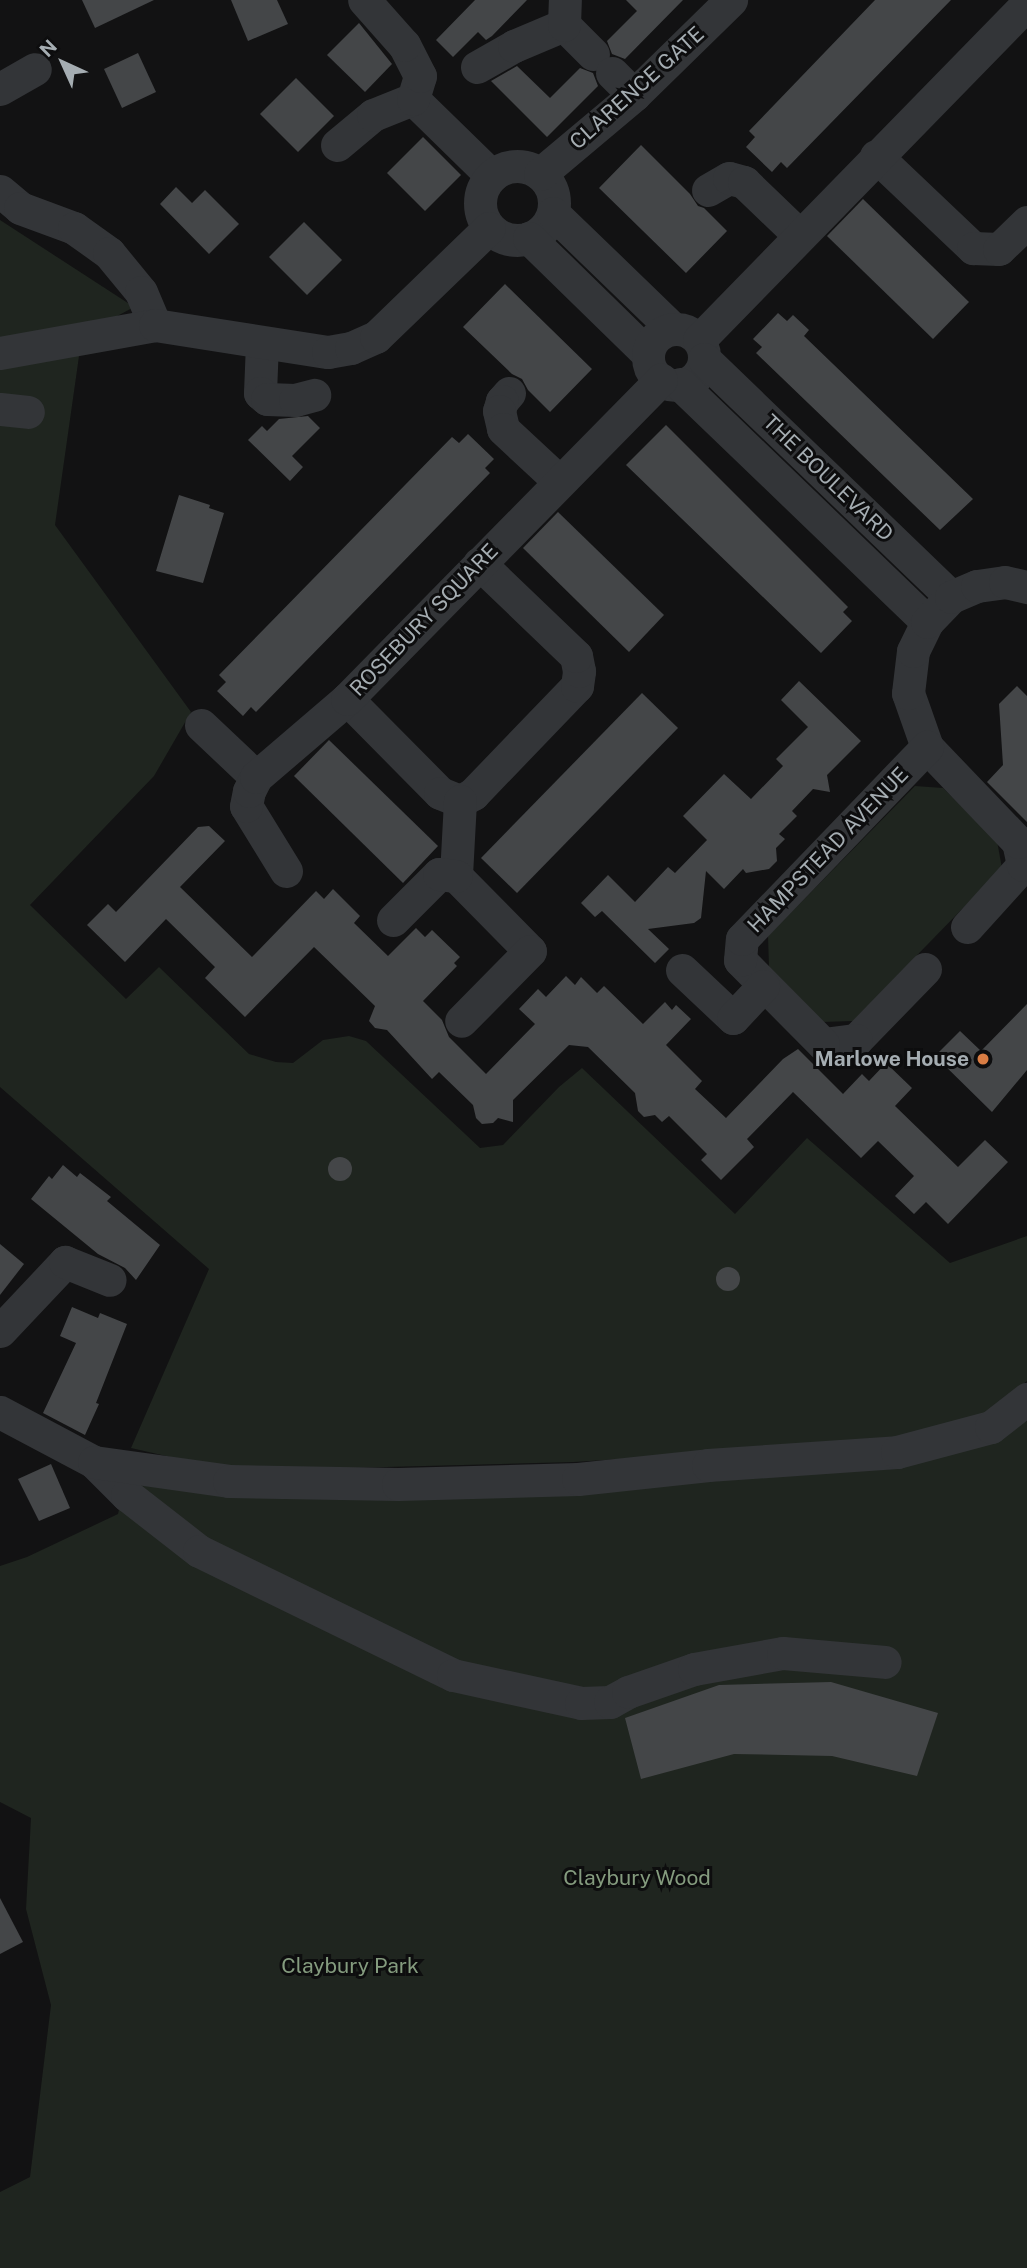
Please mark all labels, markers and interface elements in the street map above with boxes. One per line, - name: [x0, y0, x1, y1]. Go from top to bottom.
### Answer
- street label: CLARENCE GATE: [565, 21, 709, 155]
- north arrow: [28, 28, 98, 98]
- text: N: [35, 35, 61, 61]
- street label: THE BOULEVARD: [758, 409, 898, 547]
- street label: ROSEBURY SQUARE: [345, 538, 503, 702]
- street label: HAMPSTEAD AVENUE: [742, 762, 914, 938]
- place label: Marlowe House: [815, 1046, 969, 1072]
- marker: Marlowe House: [975, 1051, 991, 1067]
- park label: Claybury Wood: [563, 1865, 711, 1891]
- park label: Claybury Park: [281, 1953, 419, 1979]

